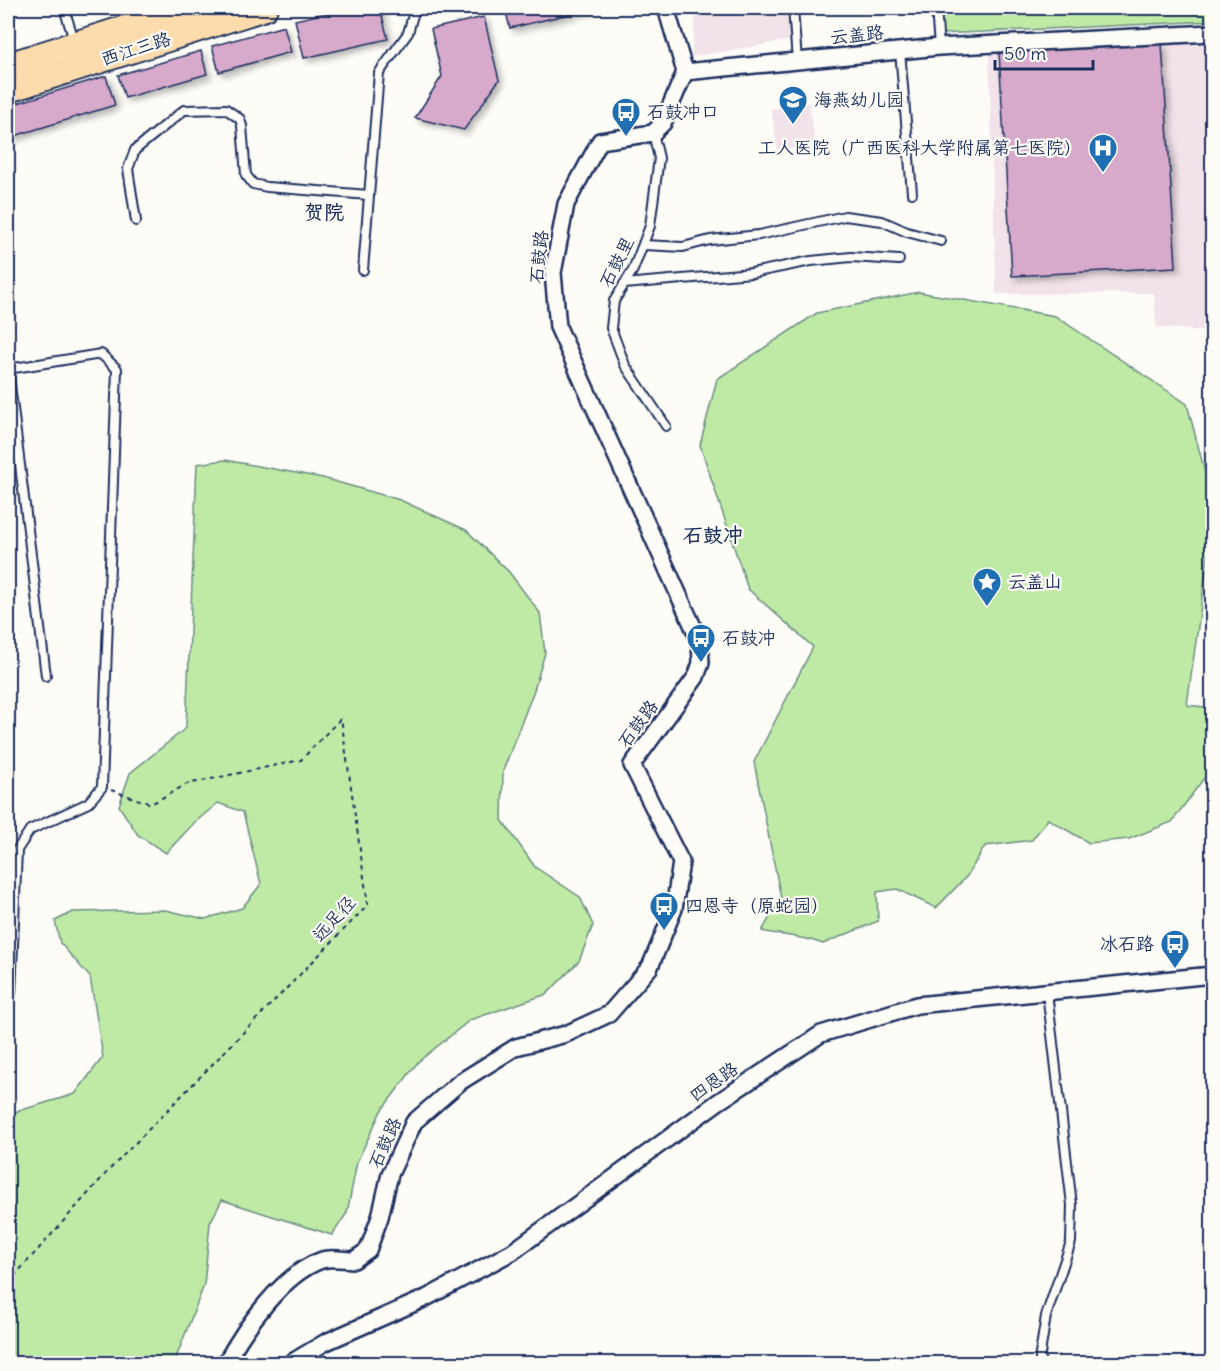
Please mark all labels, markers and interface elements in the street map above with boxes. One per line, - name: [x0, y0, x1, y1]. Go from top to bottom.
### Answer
- street label: 云盖路: [829, 20, 885, 49]
- street label: 西江三路: [98, 26, 174, 71]
- scale bar: [995, 33, 1092, 71]
- text: 50 m: [1004, 42, 1046, 65]
- school or university icon: 海燕幼儿园: [777, 84, 809, 126]
- place label: 海燕幼儿园: [814, 88, 904, 111]
- bus stop icon: 石鼓冲口: [610, 96, 642, 138]
- place label: 石鼓冲口: [647, 100, 719, 123]
- hospital icon: 工人医院（广西医科大学附属第七医院）: [1087, 132, 1119, 174]
- place label: 工人医院（广西医科大学附属第七医院）: [758, 136, 1082, 159]
- district label: 贺院: [304, 199, 344, 224]
- street label: 石鼓路: [524, 229, 553, 285]
- street label: 石鼓里: [594, 232, 639, 291]
- district label: 石鼓冲: [683, 522, 743, 547]
- place icon: 云盖山: [971, 566, 1003, 608]
- place label: 云盖山: [1008, 570, 1062, 593]
- bus stop icon: 石鼓冲: [685, 622, 717, 664]
- place label: 石鼓冲: [722, 626, 776, 649]
- street label: 石鼓路: [612, 695, 663, 752]
- bus stop icon: 四恩寺（原蛇园）: [648, 890, 680, 932]
- street label: 远足径: [307, 891, 360, 946]
- place label: 四恩寺（原蛇园）: [685, 894, 829, 917]
- bus stop icon: 冰石路: [1159, 928, 1191, 970]
- place label: 冰石路: [1100, 932, 1154, 955]
- street label: 四恩路: [685, 1057, 742, 1106]
- street label: 石鼓路: [363, 1113, 406, 1172]

